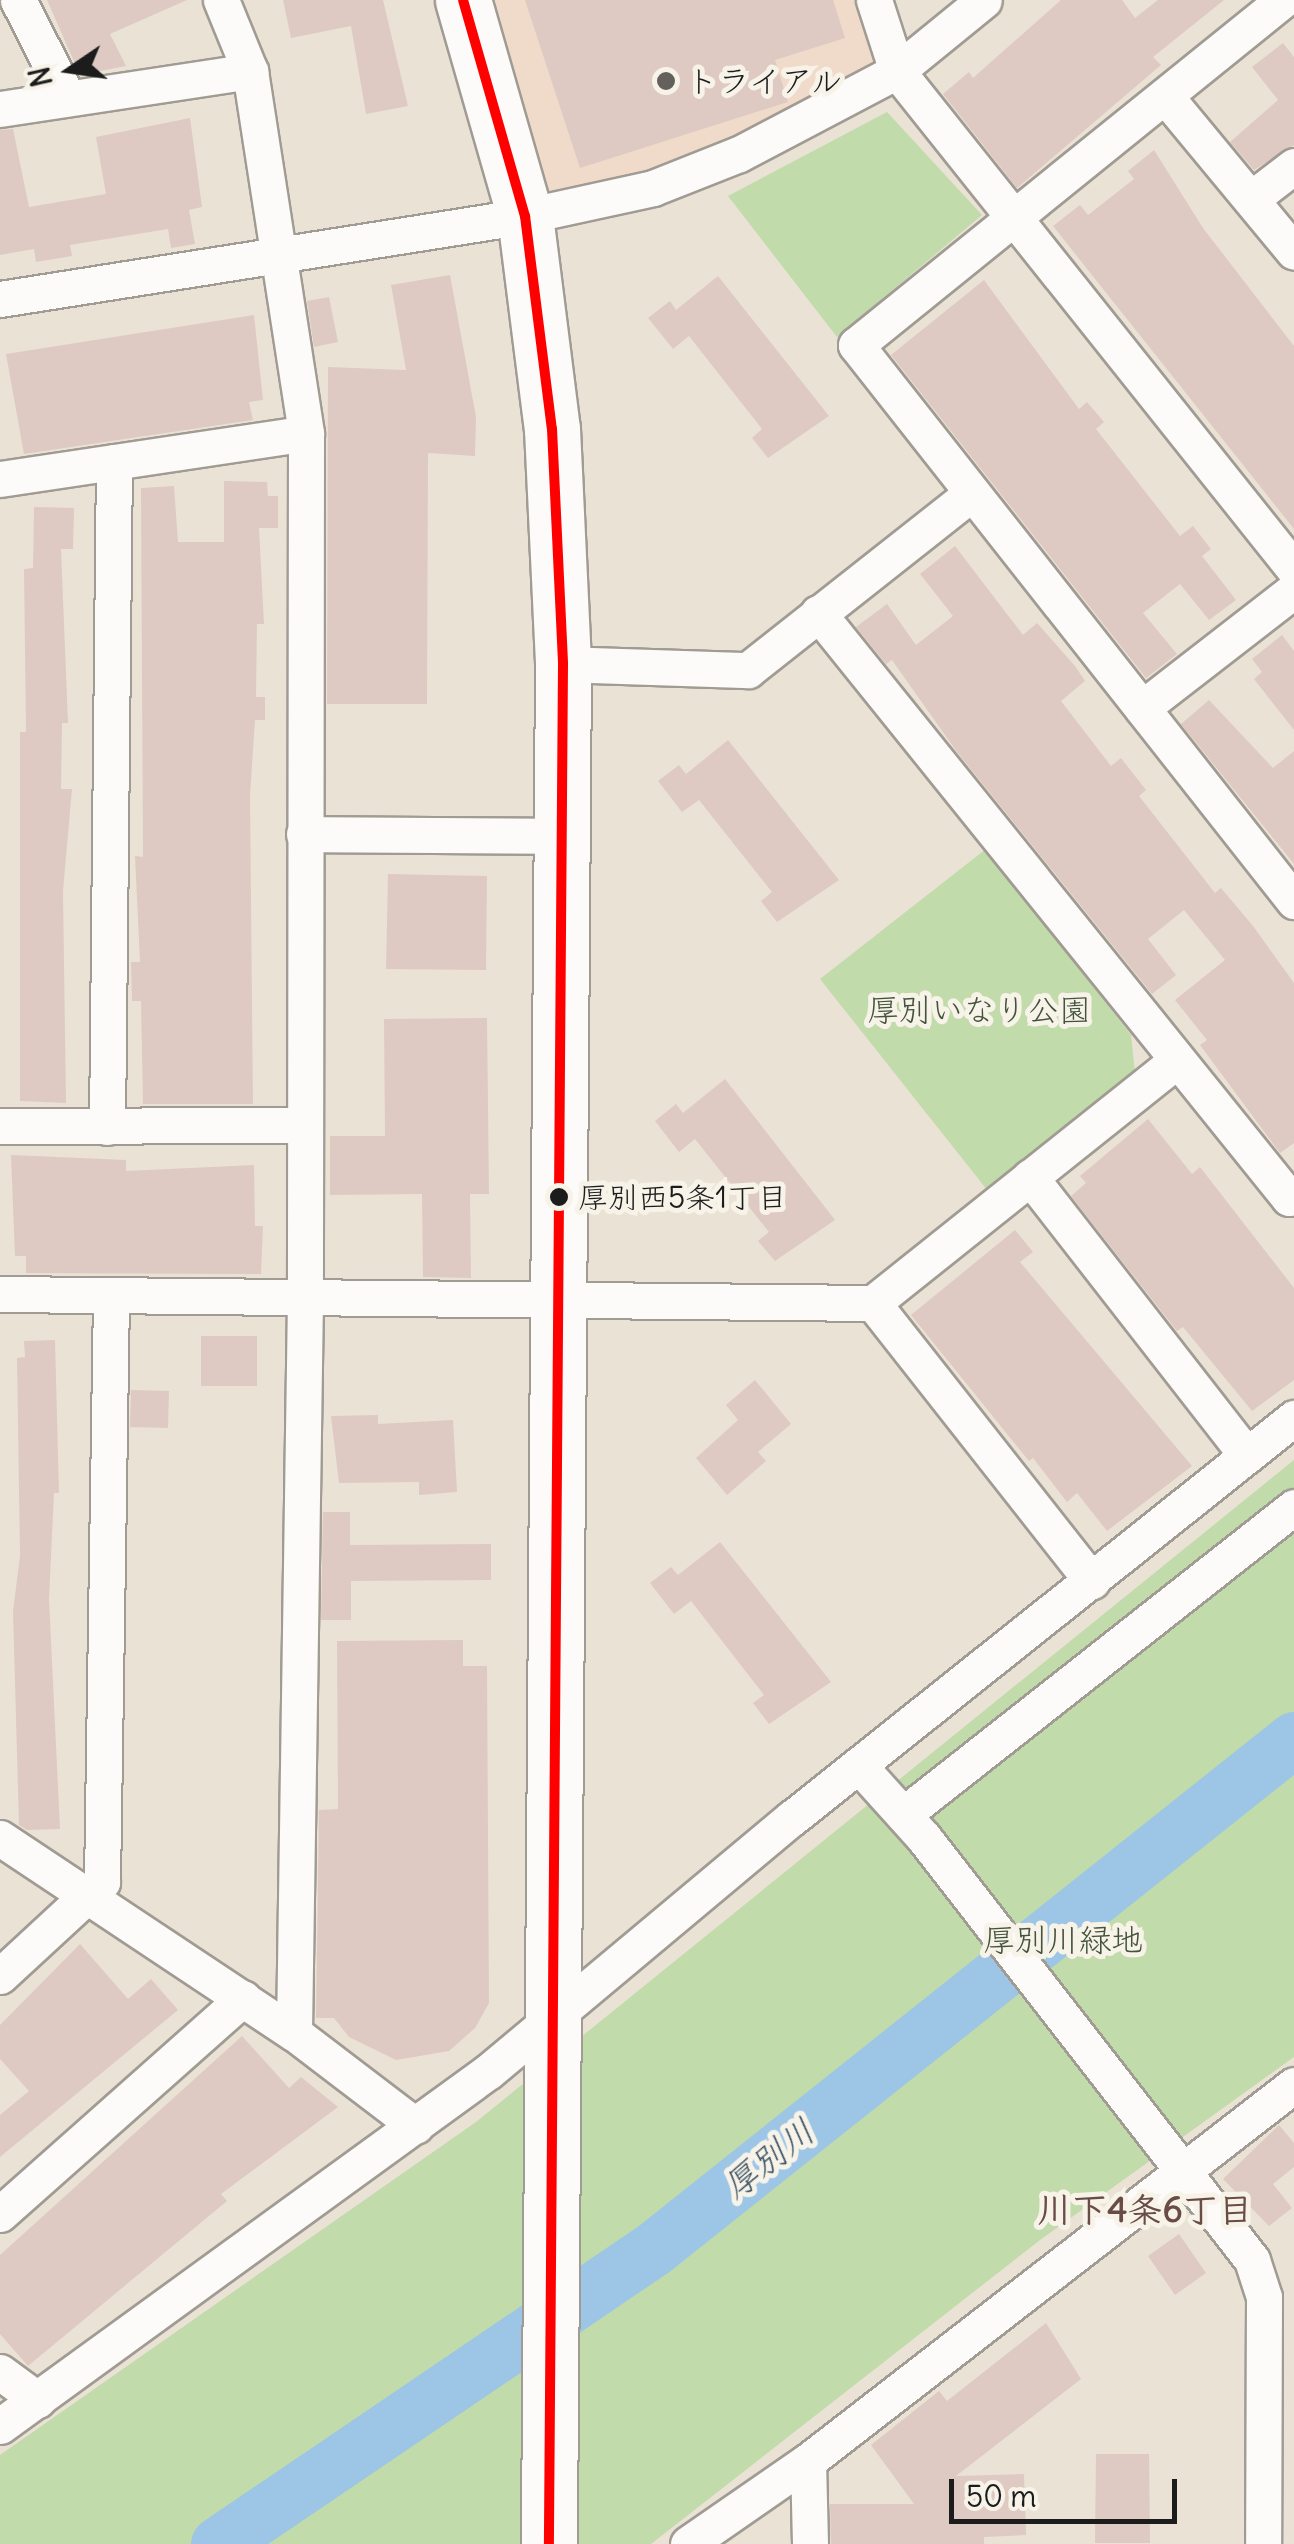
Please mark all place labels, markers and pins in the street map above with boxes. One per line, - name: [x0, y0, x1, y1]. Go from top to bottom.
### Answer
- place label: トライアル: [686, 62, 846, 100]
- marker: トライアル: [655, 70, 677, 92]
- place label: 厚別西5条1丁目: [578, 1179, 787, 1215]
- marker: 厚別西5条1丁目: [549, 1187, 569, 1207]

